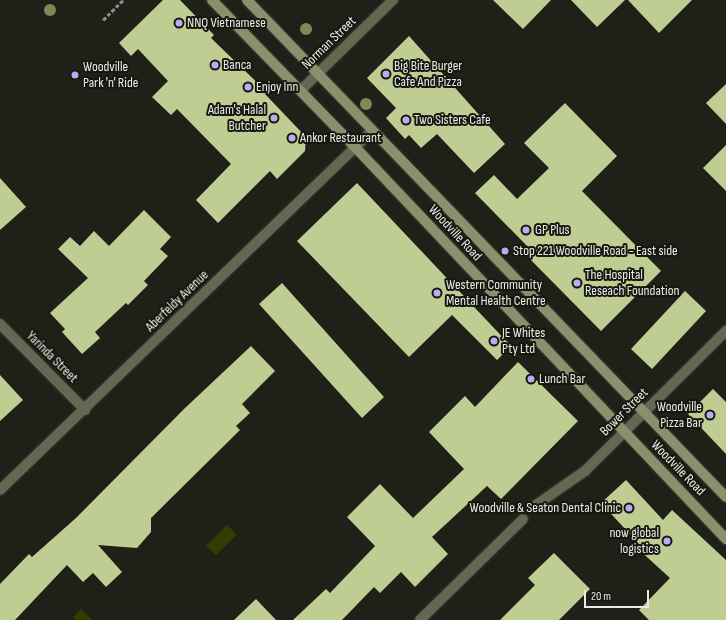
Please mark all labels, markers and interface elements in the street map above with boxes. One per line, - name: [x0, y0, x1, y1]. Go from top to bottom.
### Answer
- street label: Norman Street: [298, 13, 360, 73]
- place label: NNQ Vietnamese: [187, 15, 266, 31]
- marker: NNQ Vietnamese: [174, 18, 184, 28]
- place label: Banca: [223, 57, 251, 73]
- place label: Big Bite Burger Cafe And Pizza: [394, 58, 462, 90]
- place label: Woodville Park 'n' Ride: [83, 59, 138, 92]
- marker: Banca: [210, 60, 220, 70]
- marker: Big Bite Burger Cafe And Pizza: [381, 69, 391, 79]
- marker: Woodville Park 'n' Ride: [70, 70, 80, 80]
- place label: Enjoy Inn: [256, 79, 298, 95]
- marker: Enjoy Inn: [243, 82, 253, 92]
- place label: Adam's Halal Butcher: [208, 102, 266, 134]
- place label: Two Sisters Cafe: [414, 112, 491, 128]
- marker: Adam's Halal Butcher: [269, 113, 279, 123]
- marker: Two Sisters Cafe: [401, 115, 411, 125]
- place label: Ankor Restaurant: [300, 130, 381, 146]
- marker: Ankor Restaurant: [287, 133, 297, 143]
- street label: Woodville Road: [425, 201, 485, 265]
- place label: GP Plus: [535, 222, 570, 238]
- marker: GP Plus: [520, 224, 532, 236]
- place label: Stop 221 Woodville Road - East side: [513, 243, 678, 259]
- marker: Stop 221 Woodville Road - East side: [500, 246, 510, 256]
- street label: Aberfeldy Avenue: [142, 267, 212, 335]
- place label: The Hospital Reseach Foundation: [585, 267, 679, 300]
- place label: Western Community Mental Health Centre: [446, 277, 546, 310]
- marker: The Hospital Reseach Foundation: [572, 278, 582, 288]
- marker: Western Community Mental Health Centre: [431, 287, 443, 299]
- place label: JE Whites Pty Ltd: [502, 325, 545, 358]
- street label: Yarinda Street: [23, 328, 81, 386]
- marker: JE Whites Pty Ltd: [489, 336, 499, 346]
- place label: Lunch Bar: [539, 371, 586, 387]
- marker: Lunch Bar: [526, 374, 536, 384]
- street label: Bower Street: [596, 384, 652, 440]
- place label: Woodville Pizza Bar: [657, 399, 702, 432]
- marker: Woodville Pizza Bar: [705, 410, 715, 420]
- street label: Woodville Road: [647, 437, 709, 499]
- place label: Woodville & Seaton Dental Clinic: [470, 500, 621, 516]
- marker: Woodville & Seaton Dental Clinic: [624, 503, 634, 513]
- place label: now global logistics: [609, 525, 659, 558]
- marker: now global logistics: [662, 536, 672, 546]
- scale bar: [586, 582, 651, 608]
- text: 20 m: [591, 589, 611, 604]

